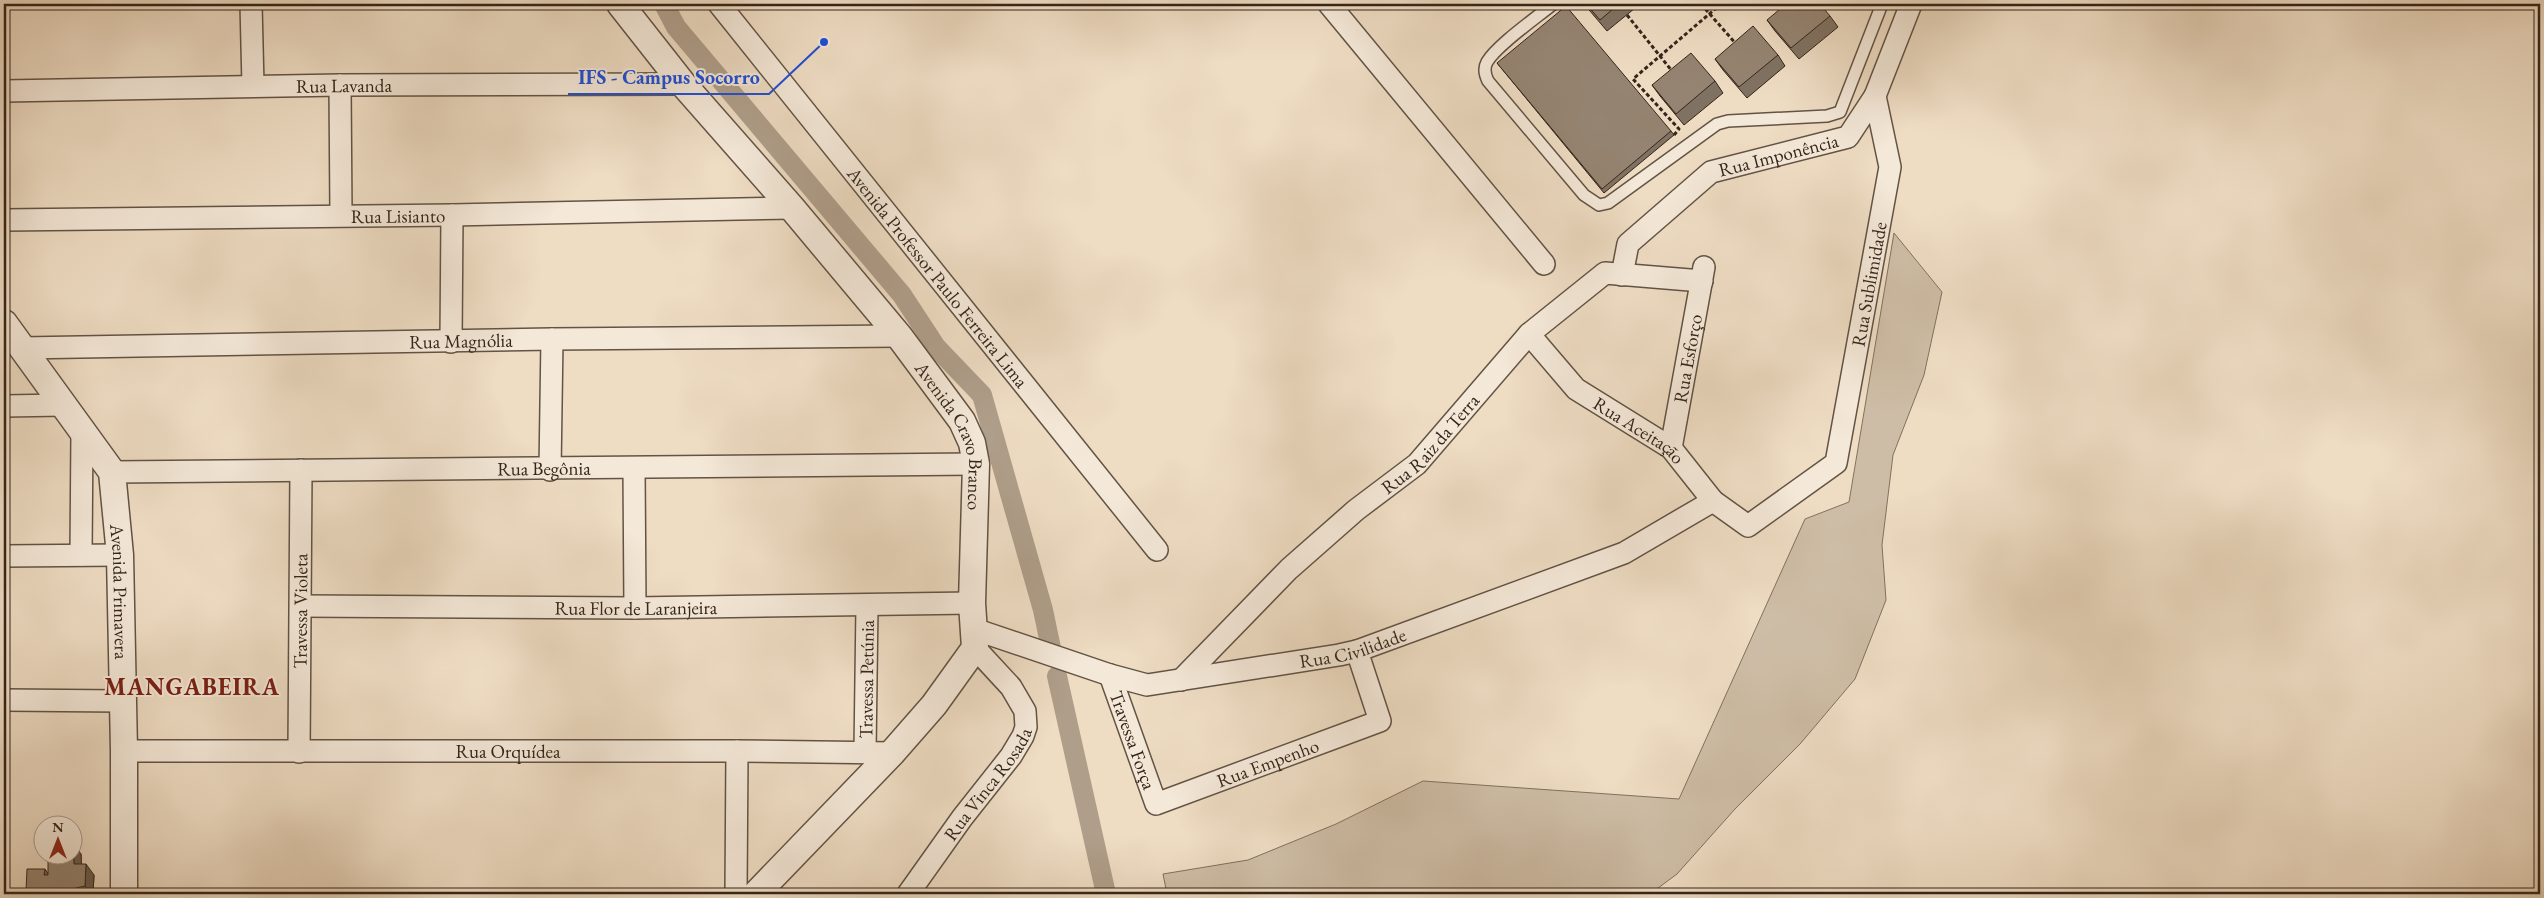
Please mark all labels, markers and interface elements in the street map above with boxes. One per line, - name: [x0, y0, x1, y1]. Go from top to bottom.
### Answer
- callout: IFS - Campus Socorro: [568, 59, 769, 94]
- text: IFS - Campus Socorro: [578, 64, 760, 90]
- street label: Rua Lavanda: [296, 72, 392, 98]
- street label: Rua Imponência: [1716, 127, 1841, 182]
- street label: Avenida Professor Paulo Ferreira Lima: [841, 161, 1034, 393]
- street label: Rua Lisianto: [351, 203, 445, 229]
- street label: Rua Sublimidade: [1845, 220, 1892, 348]
- street label: Rua Esforço: [1667, 312, 1708, 405]
- street label: Rua Magnólia: [409, 327, 513, 354]
- street label: Avenida Cravo Branco: [909, 356, 989, 511]
- street label: Rua Raiz da Terra: [1376, 388, 1485, 499]
- street label: Rua Aceitação: [1589, 390, 1691, 469]
- street label: Rua Begônia: [497, 455, 591, 481]
- street label: Avenida Primavera: [104, 522, 135, 660]
- street label: Travessa Violeta: [287, 553, 313, 669]
- street label: Rua Flor de Laranjeira: [555, 594, 718, 621]
- street label: Travessa Petúnia: [853, 619, 879, 738]
- street label: Rua Civilidade: [1298, 622, 1409, 674]
- district label: MANGABEIRA: [104, 671, 280, 702]
- street label: Travessa Força: [1104, 687, 1162, 793]
- street label: Rua Vinca Rosada: [938, 724, 1037, 845]
- street label: Rua Empenho: [1213, 732, 1322, 793]
- street label: Rua Orquídea: [455, 739, 561, 764]
- north arrow: [32, 816, 82, 866]
- text: N: [52, 818, 64, 836]

